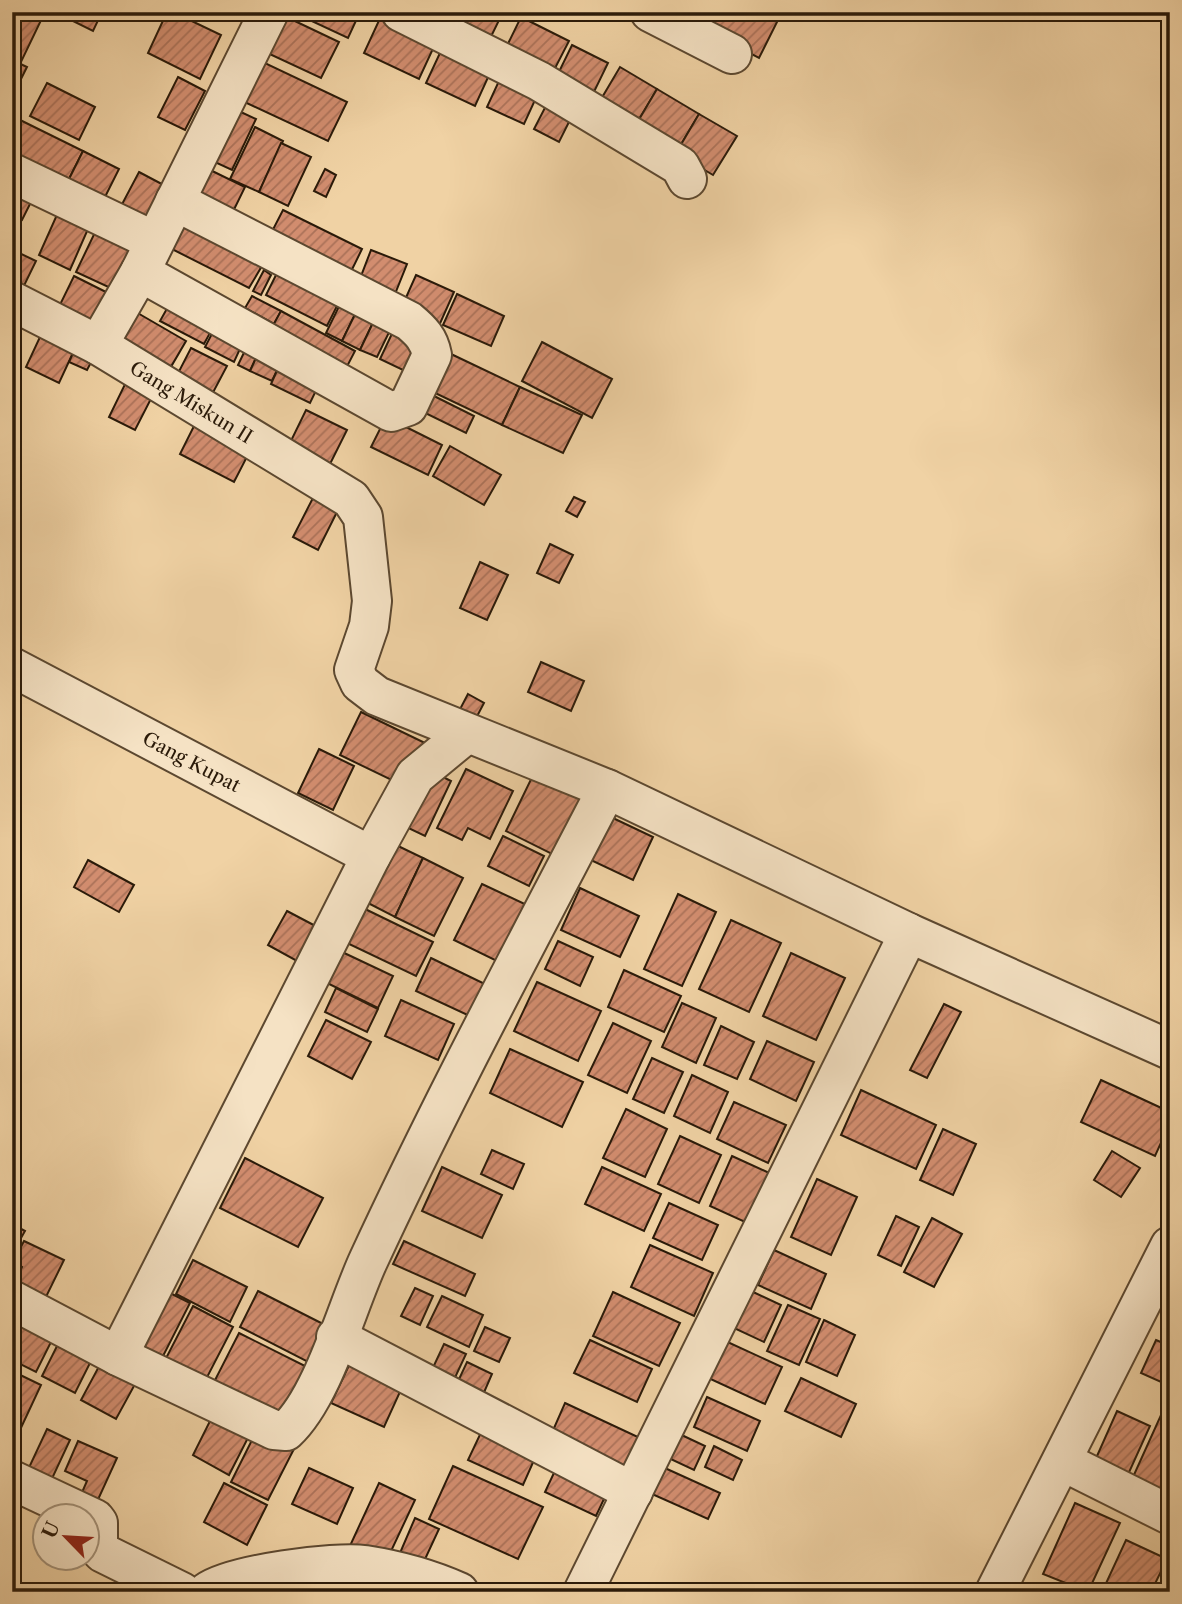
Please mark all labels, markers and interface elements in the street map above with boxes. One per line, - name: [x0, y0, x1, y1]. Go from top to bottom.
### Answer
- street label: Gang Miskun II: [126, 356, 257, 448]
- street label: Gang Kupat: [139, 727, 244, 797]
- north arrow: [32, 1502, 102, 1572]
- text: U: [37, 1518, 65, 1542]

